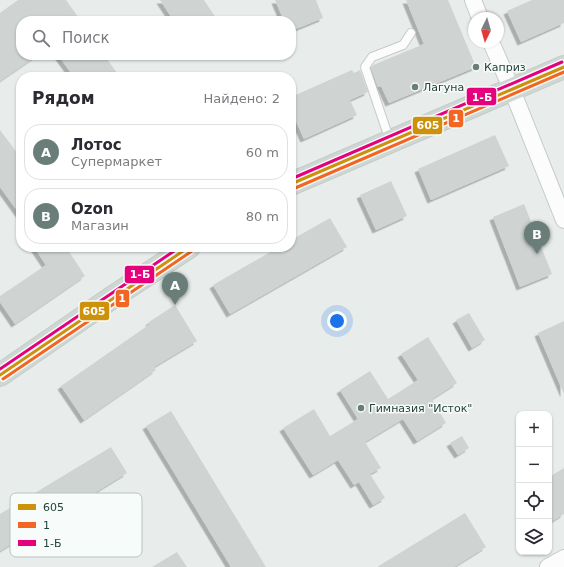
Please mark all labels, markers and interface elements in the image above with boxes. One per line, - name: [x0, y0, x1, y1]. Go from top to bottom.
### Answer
- north arrow: [468, 12, 504, 48]
- search box: [16, 16, 296, 60]
- icon: search: [30, 27, 52, 49]
- text: Поиск: [62, 29, 110, 47]
- place label: Каприз: [484, 61, 526, 74]
- marker: Каприз: [471, 62, 481, 72]
- place label: Лагуна: [423, 81, 464, 94]
- marker: Лагуна: [410, 82, 420, 92]
- line badge: 1-Б: [466, 87, 497, 106]
- text: Рядом: [32, 88, 95, 108]
- text: Найдено: 2: [204, 91, 280, 106]
- text: 1-Б: [472, 91, 492, 104]
- line badge: 1: [448, 109, 464, 128]
- text: 1: [452, 112, 460, 125]
- line badge: 605: [412, 116, 443, 135]
- text: 605: [417, 119, 439, 132]
- text: Лотос: [71, 136, 122, 154]
- text: A: [41, 145, 51, 160]
- text: 60 m: [246, 145, 279, 160]
- text: Супермаркет: [71, 154, 162, 169]
- text: Ozon: [71, 200, 113, 218]
- text: B: [41, 209, 51, 224]
- text: 80 m: [246, 209, 279, 224]
- text: Магазин: [71, 218, 129, 233]
- pin: B: [524, 221, 550, 254]
- line badge: 1-Б: [124, 265, 155, 284]
- text: 1-Б: [130, 268, 150, 281]
- pin: A: [162, 272, 188, 305]
- line badge: 1: [115, 289, 130, 308]
- text: 1: [118, 292, 126, 305]
- line badge: 605: [79, 301, 110, 321]
- text: 605: [83, 305, 105, 318]
- your location: [327, 311, 347, 331]
- place label: Гимназия "Исток": [369, 402, 472, 415]
- marker: Гимназия "Исток": [356, 403, 366, 413]
- map controls: [516, 411, 552, 555]
- button: +: [516, 411, 552, 447]
- button: −: [516, 447, 552, 483]
- button: locate: [516, 483, 552, 519]
- legend: [10, 493, 142, 557]
- text: 605: [43, 501, 64, 514]
- text: 1: [43, 519, 50, 532]
- button: layers: [516, 519, 552, 555]
- text: 1-Б: [43, 537, 62, 550]

